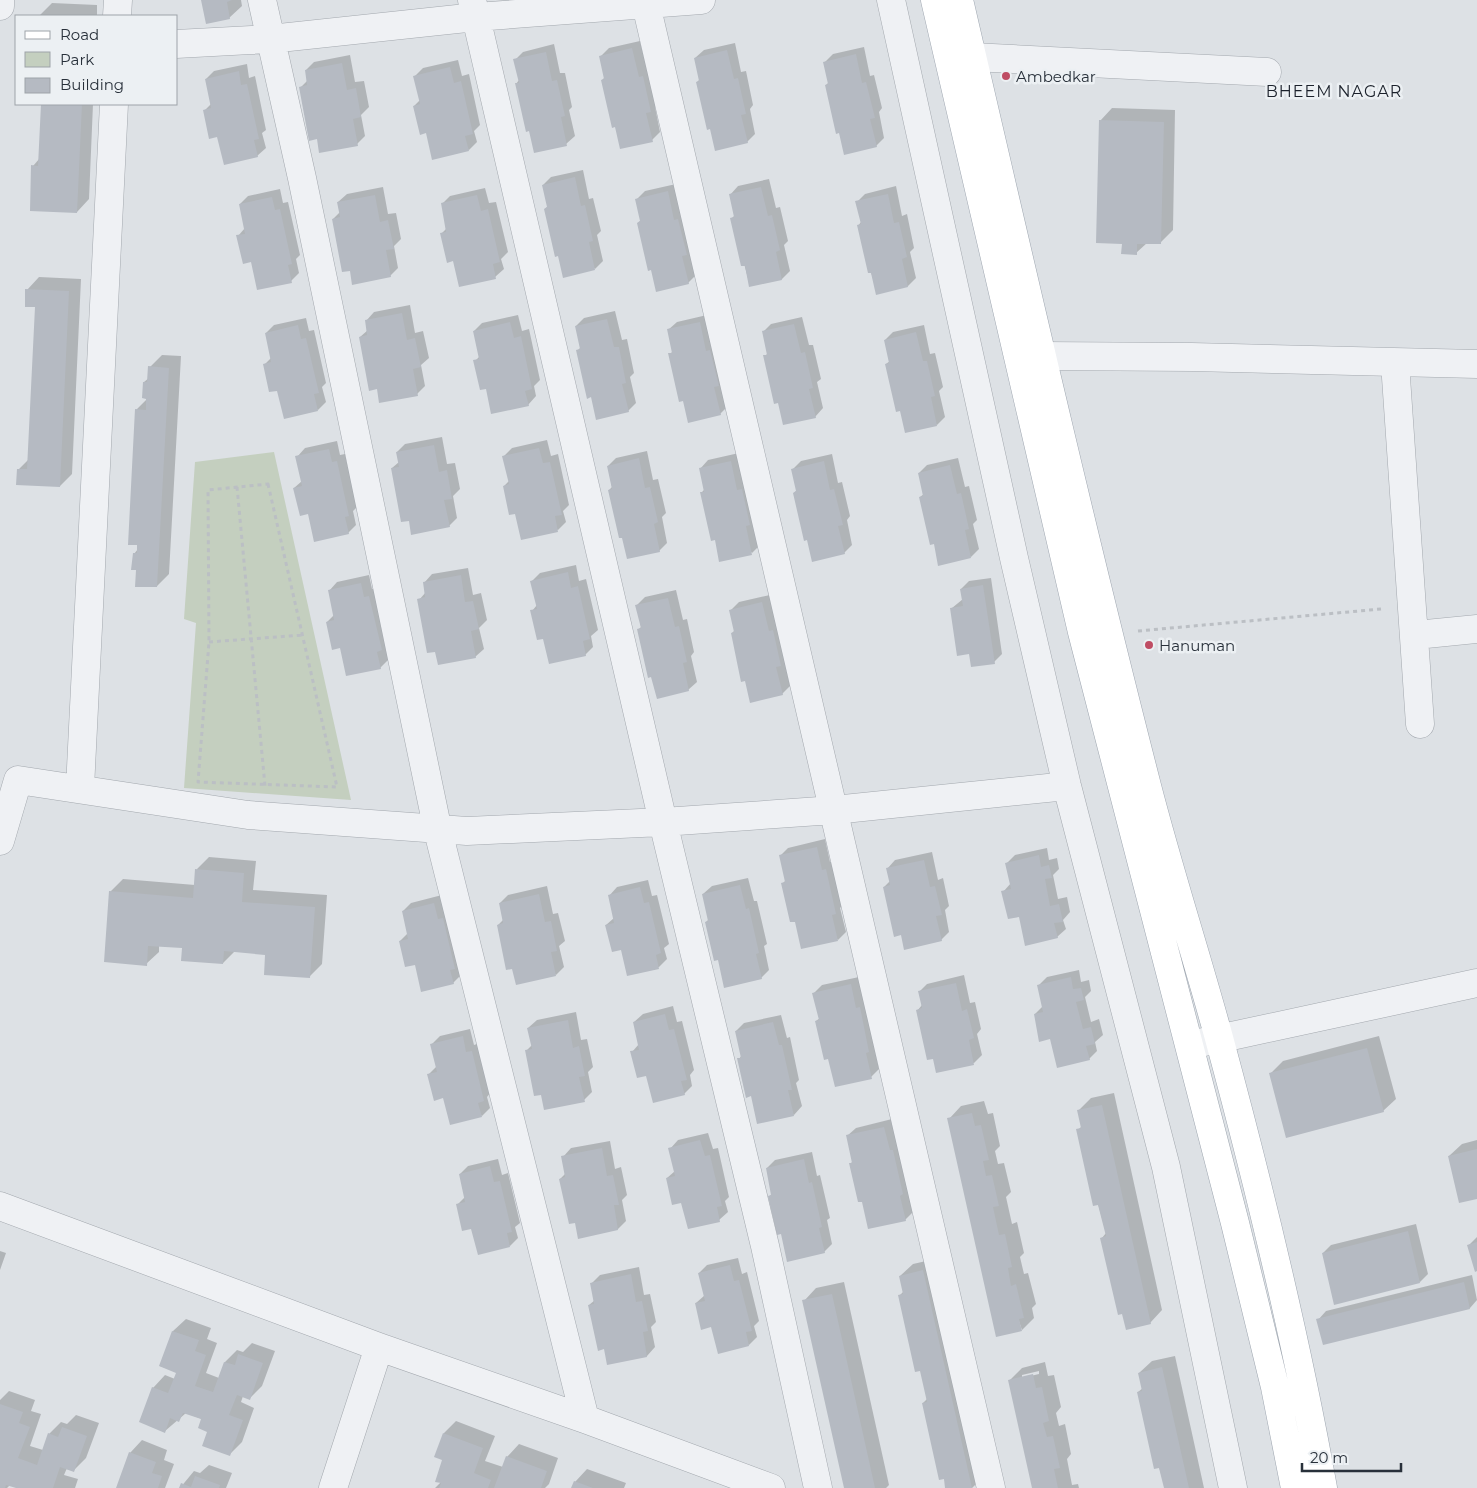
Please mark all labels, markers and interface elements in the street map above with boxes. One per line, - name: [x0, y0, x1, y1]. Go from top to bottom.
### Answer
- legend: [15, 15, 178, 105]
- text: Road: [60, 25, 99, 44]
- text: Park: [60, 50, 94, 69]
- place label: Ambedkar: [1016, 67, 1096, 86]
- marker: Ambedkar: [1000, 70, 1012, 82]
- text: Building: [60, 75, 124, 94]
- district label: BHEEM NAGAR: [1266, 82, 1402, 101]
- place label: Hanuman: [1159, 636, 1235, 655]
- marker: Hanuman: [1143, 639, 1155, 651]
- scale bar: [1302, 1440, 1401, 1472]
- text: 20 m: [1310, 1448, 1348, 1467]

